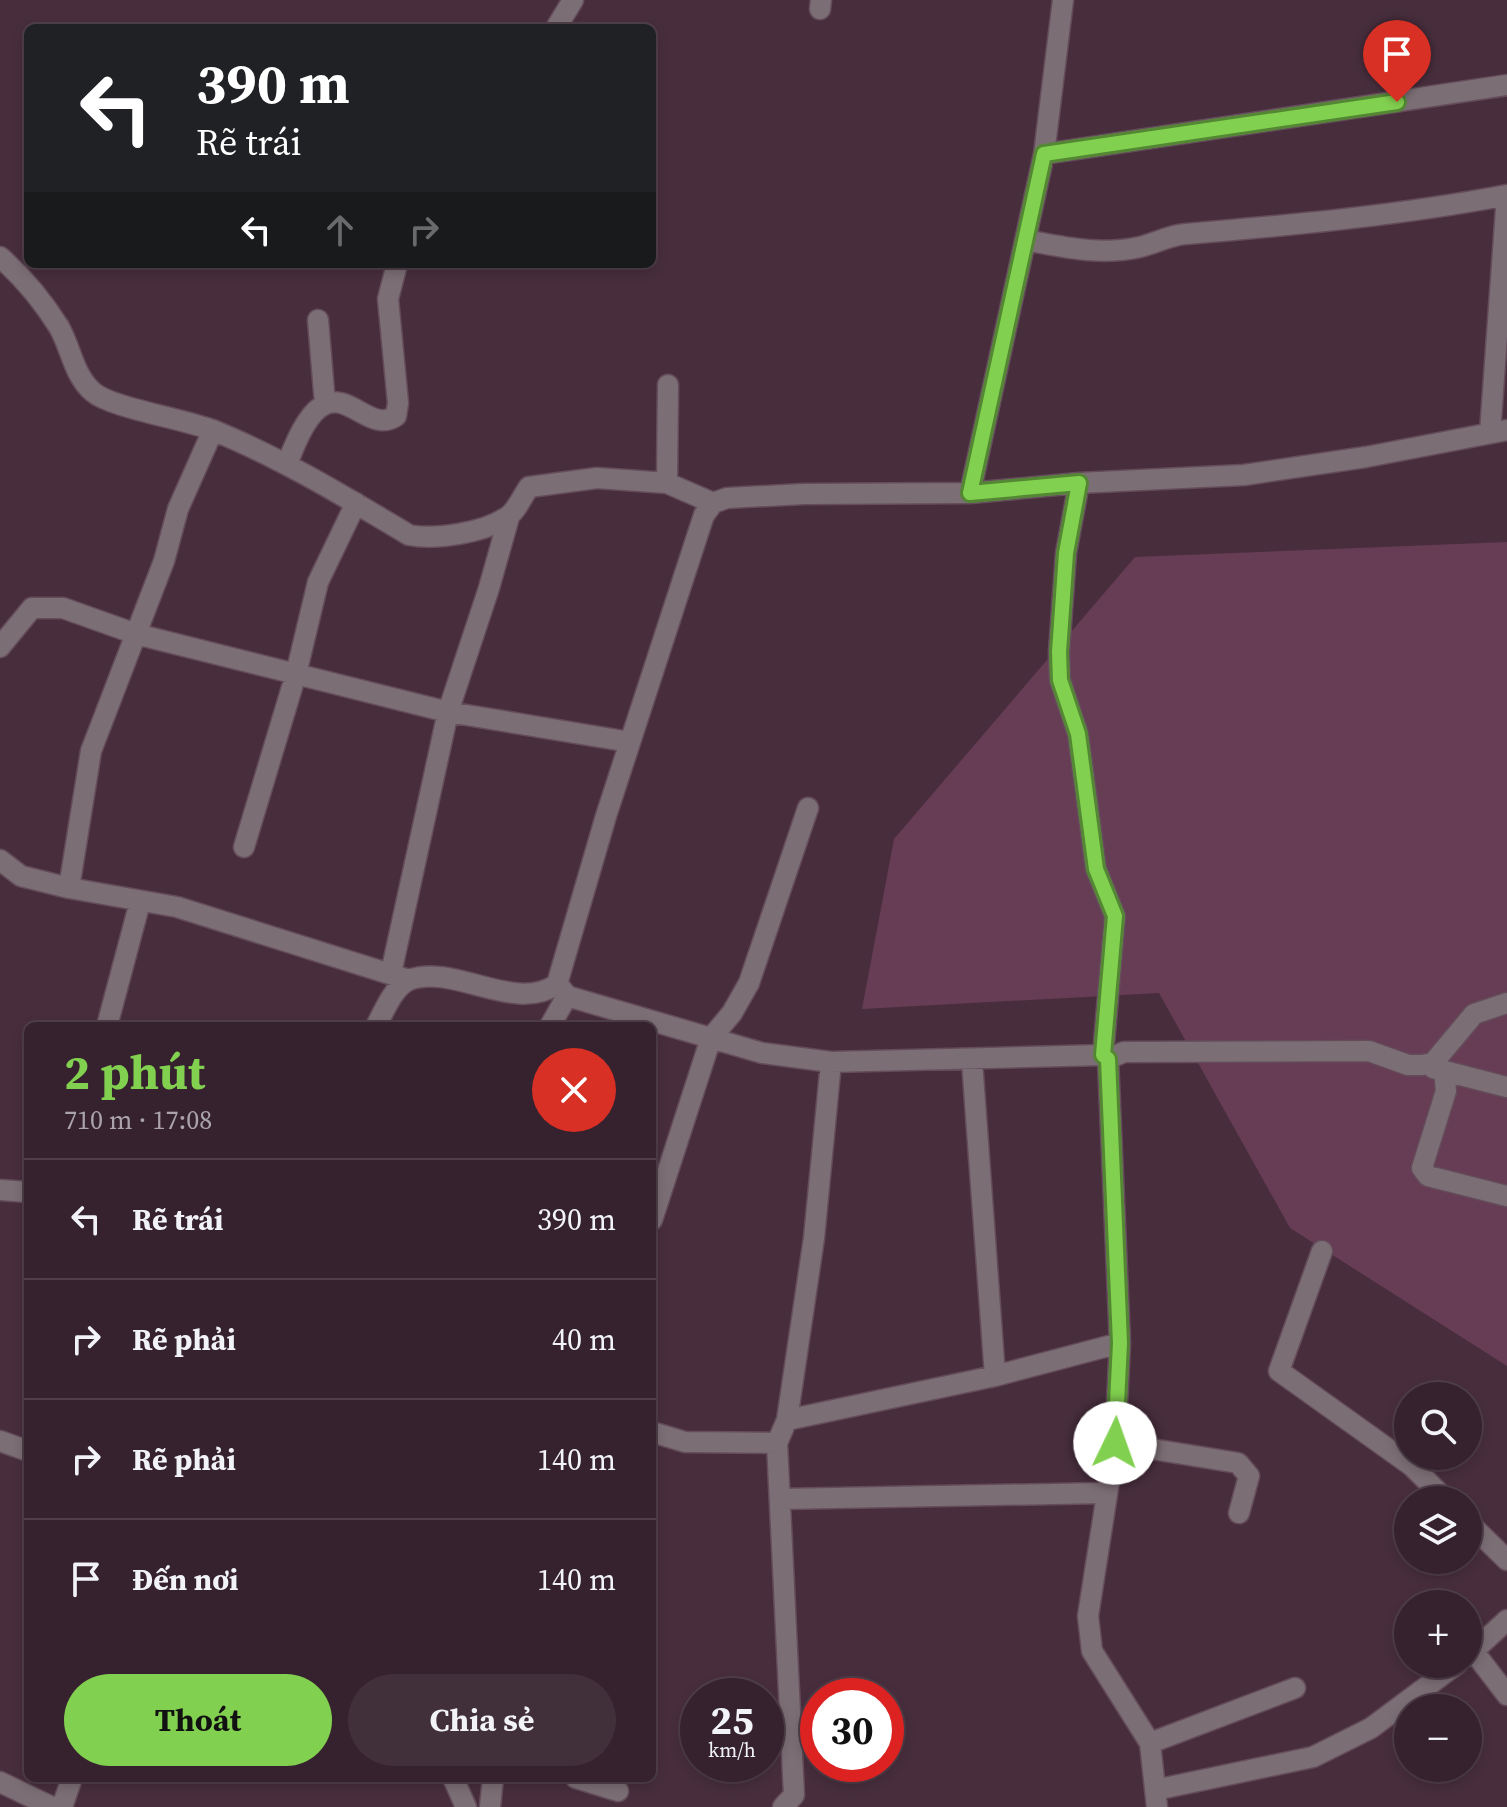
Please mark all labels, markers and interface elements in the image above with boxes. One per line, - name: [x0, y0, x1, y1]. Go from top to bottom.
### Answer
- pin: [1363, 20, 1431, 102]
- icon: arrive: [1375, 32, 1419, 76]
- text: 390 m: [196, 45, 350, 122]
- icon: left: [64, 56, 168, 160]
- text: Rẽ trái: [196, 118, 301, 167]
- icon: left: [234, 208, 278, 252]
- icon: ahead: [318, 208, 362, 252]
- icon: right: [402, 208, 446, 252]
- text: 2 phút: [64, 1039, 205, 1105]
- button: close: [532, 1048, 616, 1132]
- text: 710 m · 17:08: [64, 1102, 212, 1138]
- icon: left: [64, 1197, 108, 1241]
- text: Rẽ trái: [132, 1199, 223, 1240]
- text: 390 m: [537, 1199, 616, 1240]
- icon: right: [64, 1317, 108, 1361]
- text: Rẽ phải: [132, 1319, 236, 1360]
- text: 40 m: [552, 1319, 616, 1360]
- map controls: [1394, 1382, 1482, 1782]
- button: search: [1394, 1382, 1482, 1470]
- position arrow: [1073, 1401, 1157, 1485]
- icon: right: [64, 1437, 108, 1481]
- text: Rẽ phải: [132, 1439, 236, 1480]
- text: 140 m: [537, 1439, 616, 1480]
- button: layers: [1394, 1486, 1482, 1574]
- icon: arrive: [64, 1557, 108, 1601]
- text: Đến nơi: [132, 1559, 239, 1600]
- text: 140 m: [537, 1559, 616, 1600]
- button: +: [1394, 1590, 1482, 1678]
- button: Thoát: [64, 1674, 332, 1766]
- button: Chia sẻ: [348, 1674, 616, 1766]
- speed limit sign: 30: [800, 1678, 904, 1782]
- text: 25: [710, 1693, 754, 1747]
- button: −: [1394, 1694, 1482, 1782]
- text: km/h: [708, 1736, 756, 1764]

